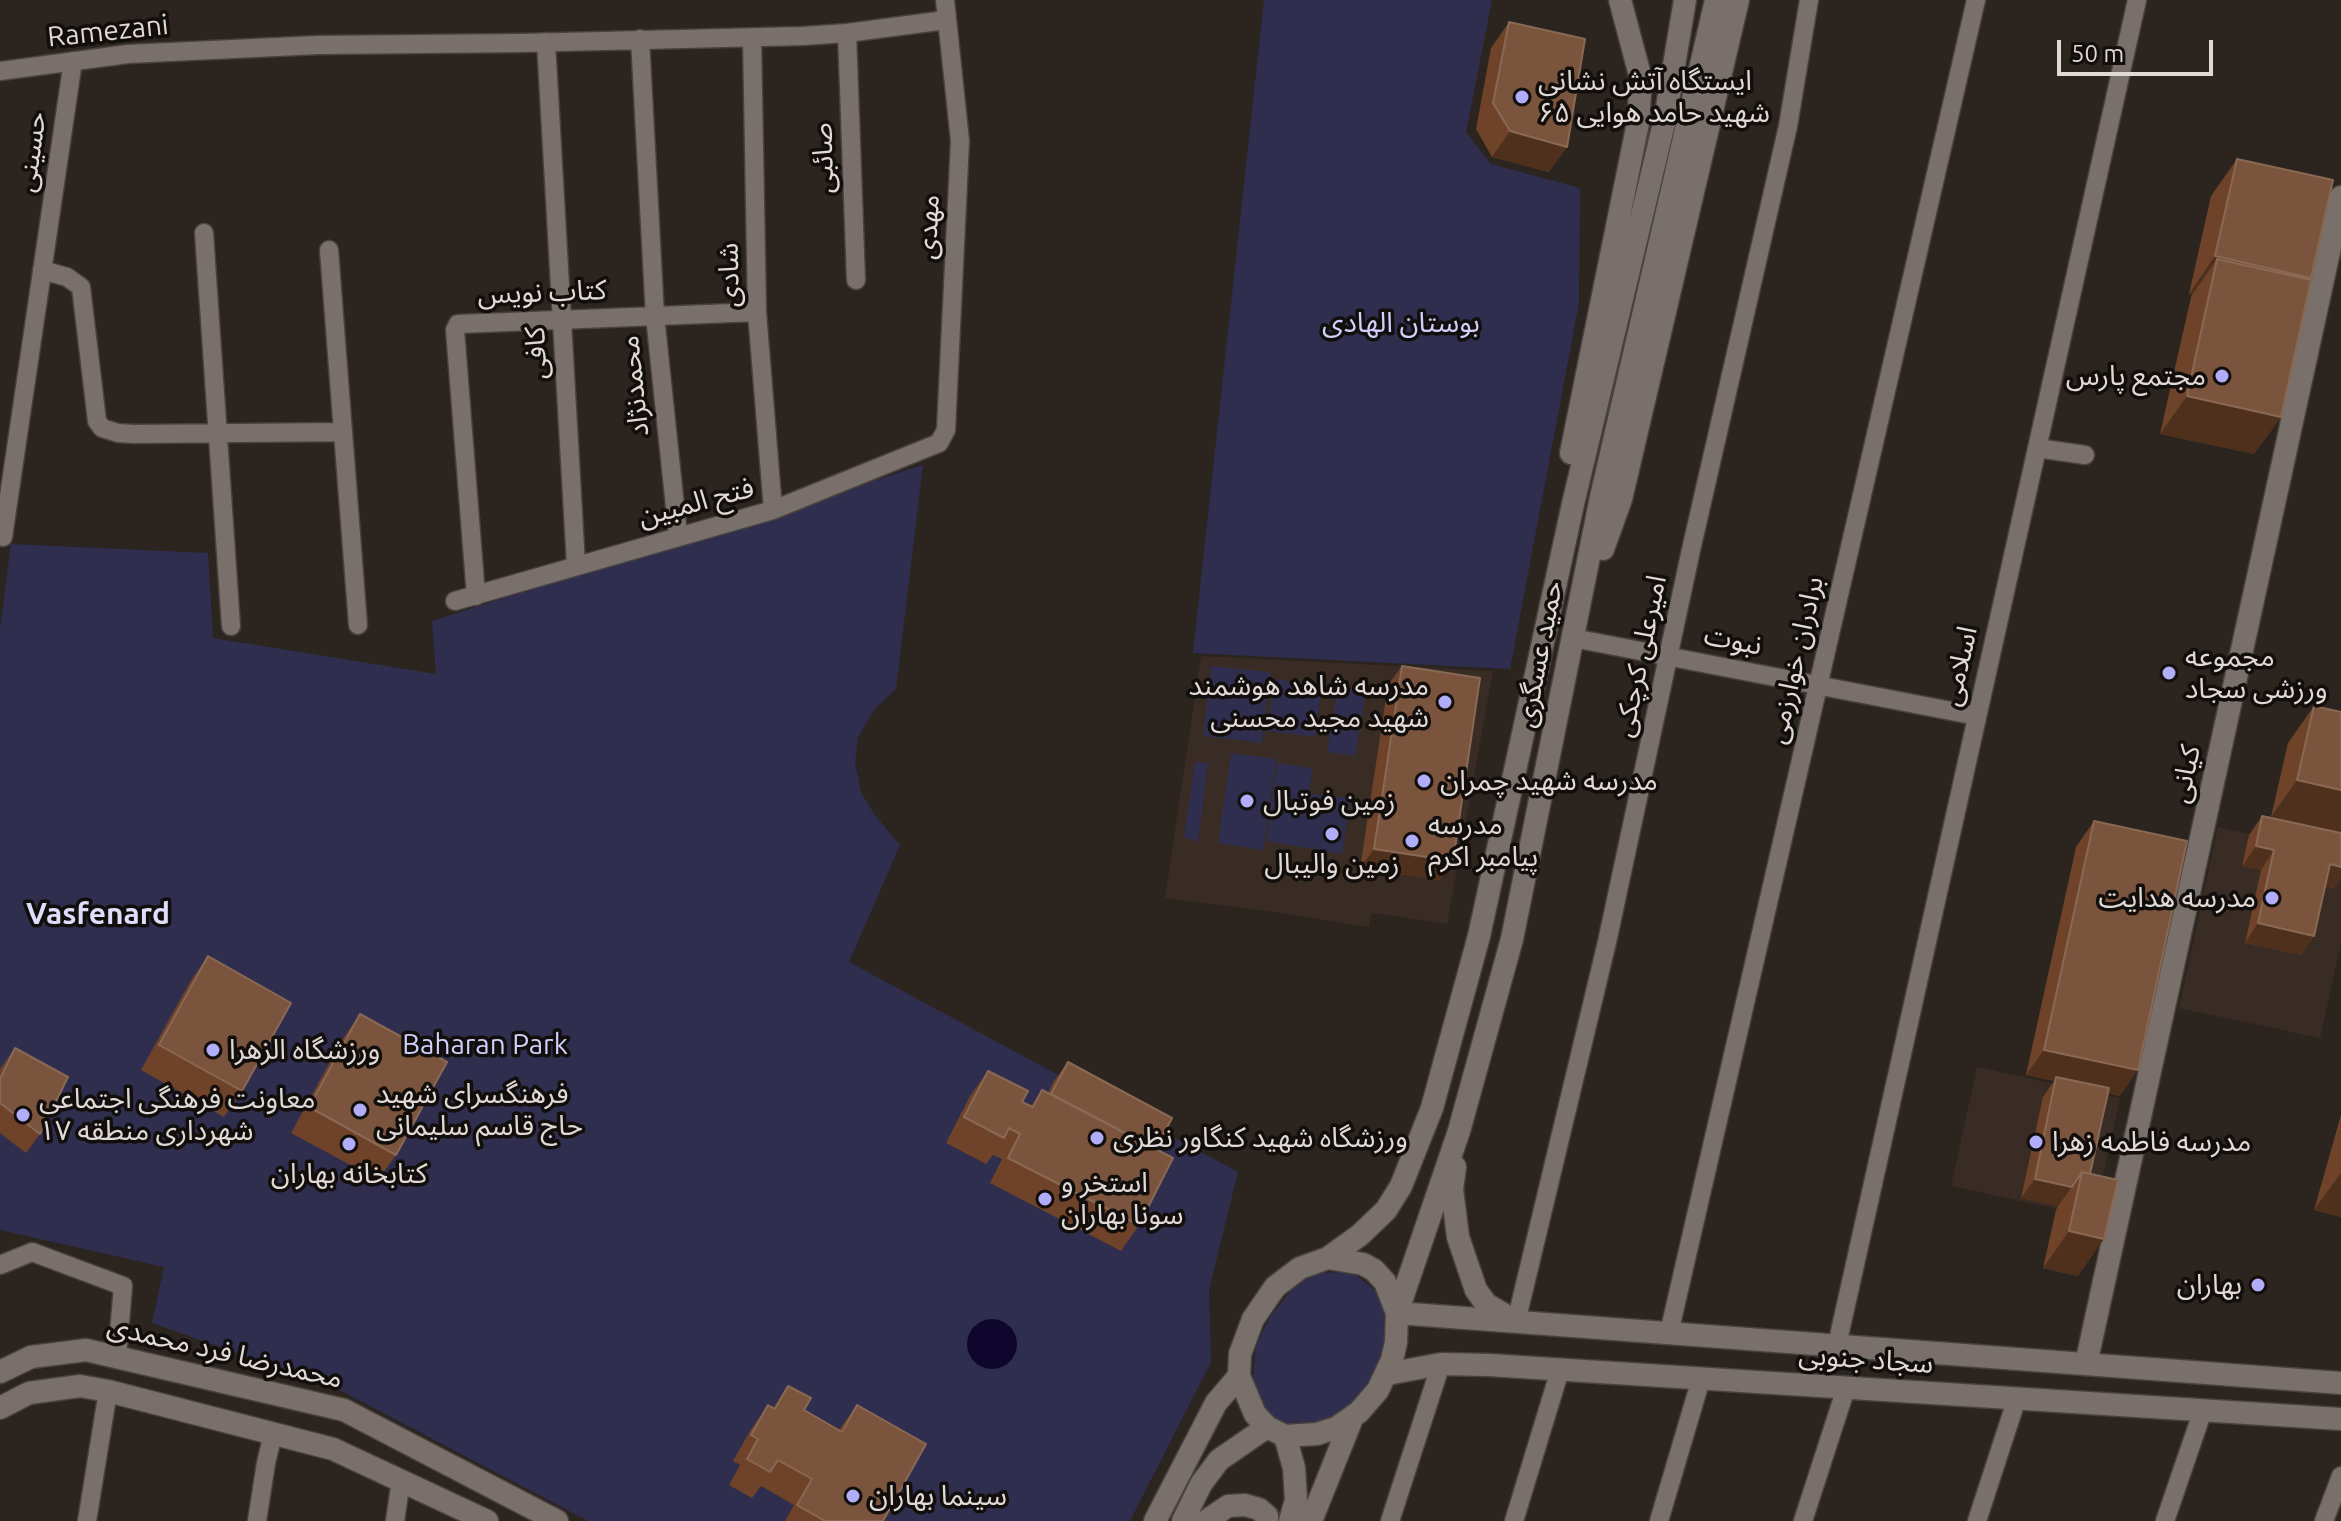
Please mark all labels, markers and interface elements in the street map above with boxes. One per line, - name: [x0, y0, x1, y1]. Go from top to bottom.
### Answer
- street label: Ramezani: [46, 8, 170, 54]
- scale bar: [2061, 24, 2217, 74]
- text: 50 m: [2071, 40, 2124, 67]
- place label: ایستگاه آتش نشانی ۶۵ شهید حامد هوایی: [1538, 64, 1770, 130]
- marker: ایستگاه آتش نشانی ۶۵ شهید حامد هوایی: [1513, 88, 1531, 106]
- street label: حسینی: [9, 110, 53, 194]
- street label: صائبی: [805, 122, 841, 194]
- street label: مهدی: [910, 194, 946, 260]
- street label: شادی: [712, 242, 746, 308]
- street label: کتاب نویس: [477, 273, 607, 311]
- park label: بوستان الهادی: [1322, 306, 1480, 340]
- street label: کافی: [518, 326, 554, 380]
- street label: محمدنژاد: [612, 334, 656, 438]
- place label: مجتمع پارس: [2066, 359, 2206, 393]
- marker: مجتمع پارس: [2213, 367, 2231, 385]
- street label: فتح المبین: [635, 470, 757, 534]
- street label: امیرعلی کرچکی: [1606, 572, 1674, 740]
- street label: برادران خوارزمی: [1759, 573, 1831, 747]
- street label: حمید عسگری: [1508, 578, 1570, 730]
- street label: نبوت: [1701, 618, 1765, 662]
- street label: اسلامی: [1934, 623, 1984, 709]
- place label: مجموعه ورزشی سجاد: [2185, 640, 2327, 706]
- marker: مجموعه ورزشی سجاد: [2160, 664, 2178, 682]
- place label: مدرسه شاهد هوشمند شهید مجید محسنی: [1189, 669, 1429, 735]
- marker: مدرسه شاهد هوشمند شهید مجید محسنی: [1436, 693, 1454, 711]
- street label: کیانی: [2163, 742, 2207, 806]
- place label: مدرسه شهید چمران: [1440, 764, 1658, 798]
- marker: مدرسه شهید چمران: [1415, 772, 1433, 790]
- place label: زمین فوتبال: [1263, 784, 1395, 818]
- marker: زمین فوتبال: [1238, 792, 1256, 810]
- place label: مدرسه پیامبر اکرم: [1428, 808, 1538, 874]
- marker: زمین والیبال: [1323, 825, 1341, 843]
- marker: مدرسه پیامبر اکرم: [1403, 832, 1421, 850]
- place label: زمین والیبال: [1264, 847, 1400, 881]
- place label: مدرسه هدایت: [2098, 881, 2256, 915]
- marker: مدرسه هدایت: [2263, 889, 2281, 907]
- district label: Vasfenard: [26, 896, 170, 932]
- park label: Baharan Park: [402, 1028, 568, 1062]
- place label: ورزشگاه الزهرا: [229, 1033, 380, 1067]
- marker: ورزشگاه الزهرا: [204, 1041, 222, 1059]
- place label: فرهنگسرای شهید حاج قاسم سلیمانی: [376, 1077, 583, 1143]
- place label: معاونت فرهنگی اجتماعی شهرداری منطقه ۱۷: [39, 1082, 316, 1148]
- marker: فرهنگسرای شهید حاج قاسم سلیمانی: [351, 1101, 369, 1119]
- marker: معاونت فرهنگی اجتماعی شهرداری منطقه ۱۷: [14, 1106, 32, 1124]
- place label: ورزشگاه شهید کنگاور نظری: [1113, 1121, 1408, 1155]
- place label: مدرسه فاطمه زهرا: [2052, 1125, 2251, 1159]
- marker: ورزشگاه شهید کنگاور نظری: [1088, 1129, 1106, 1147]
- marker: مدرسه فاطمه زهرا: [2027, 1133, 2045, 1151]
- marker: کتابخانه بهاران: [340, 1135, 358, 1153]
- place label: کتابخانه بهاران: [271, 1157, 427, 1191]
- place label: استخر و سونا بهاران: [1061, 1166, 1184, 1232]
- marker: استخر و سونا بهاران: [1036, 1190, 1054, 1208]
- place label: بهاران: [2177, 1268, 2242, 1302]
- marker: بهاران: [2249, 1276, 2267, 1294]
- street label: محمدرضا فرد محمدی: [104, 1309, 346, 1395]
- street label: سجاد جنوبی: [1797, 1338, 1935, 1380]
- place label: سینما بهاران: [869, 1479, 1007, 1513]
- marker: سینما بهاران: [844, 1487, 862, 1505]

